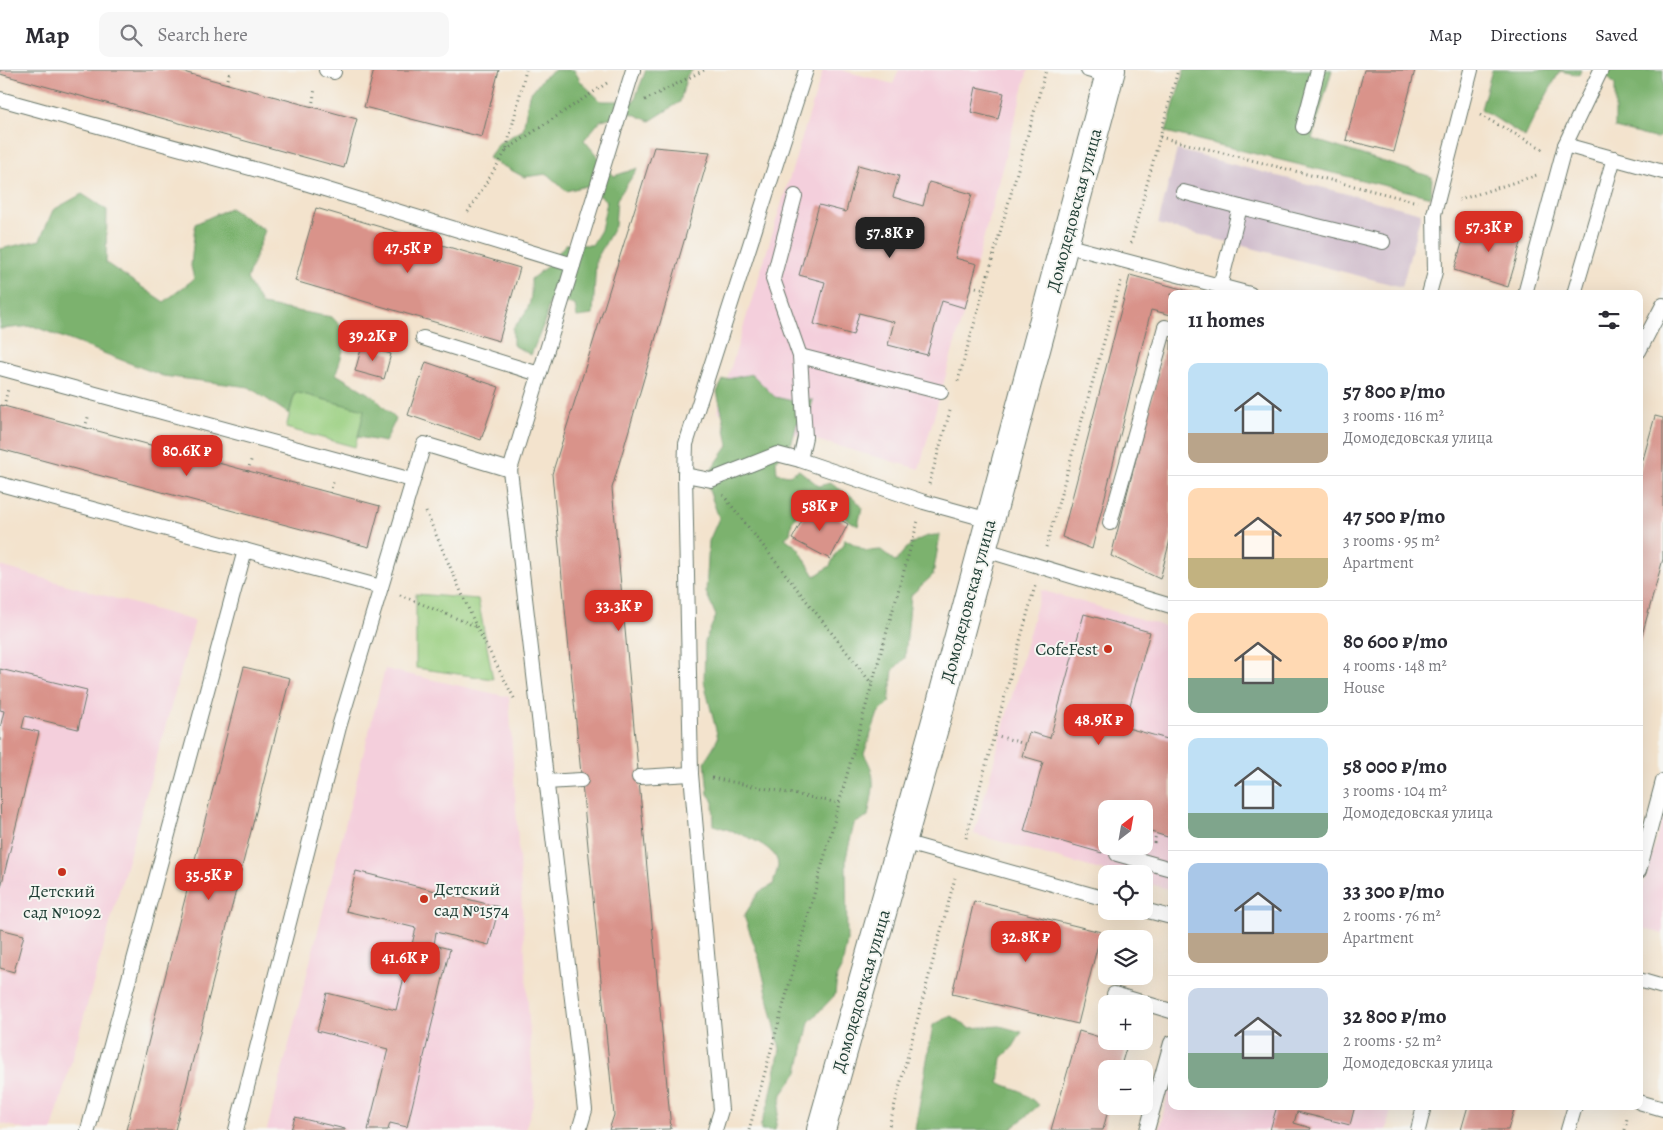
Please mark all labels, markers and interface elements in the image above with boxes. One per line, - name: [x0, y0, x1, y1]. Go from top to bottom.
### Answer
- search box: [99, 12, 449, 57]
- text: Map: [25, 19, 69, 51]
- icon: search: [117, 21, 145, 49]
- text: Search here: [157, 22, 248, 48]
- text: Map: [1429, 23, 1462, 47]
- text: Directions: [1490, 23, 1567, 47]
- text: Saved: [1595, 23, 1638, 47]
- street label: Домодедовская улица: [1041, 125, 1108, 295]
- pin: 57.3K ₽: [1443, 210, 1535, 253]
- pin: 57.8K ₽: [844, 216, 936, 259]
- text: 57.3K ₽: [1466, 216, 1512, 238]
- text: 57.8K ₽: [866, 222, 914, 244]
- pin: 47.5K ₽: [362, 232, 454, 274]
- text: 47.5K ₽: [384, 237, 432, 259]
- text: 11 homes: [1188, 306, 1265, 334]
- icon: filters: [1595, 306, 1623, 334]
- pin: 39.2K ₽: [327, 320, 419, 362]
- text: 39.2K ₽: [349, 325, 397, 347]
- text: 57 800 ₽/mo: [1343, 377, 1445, 405]
- icon: home: [1228, 383, 1288, 443]
- text: 3 rooms · 116 m²: [1343, 405, 1444, 427]
- text: Домодедовская улица: [1343, 427, 1493, 449]
- pin: 80.6K ₽: [141, 434, 233, 477]
- text: 80.6K ₽: [162, 440, 212, 462]
- pin: 58K ₽: [785, 490, 855, 532]
- text: 58K ₽: [802, 495, 838, 517]
- text: 47 500 ₽/mo: [1343, 502, 1445, 530]
- icon: home: [1228, 508, 1288, 568]
- street label: Домодедовская улица: [935, 516, 1002, 686]
- text: 3 rooms · 95 m²: [1343, 530, 1440, 552]
- text: Apartment: [1343, 552, 1414, 574]
- pin: 33.3K ₽: [573, 590, 665, 632]
- text: 33.3K ₽: [596, 595, 642, 617]
- text: 80 600 ₽/mo: [1343, 627, 1448, 655]
- icon: home: [1228, 633, 1288, 693]
- place label: CofeFest: [1035, 637, 1098, 661]
- marker: CofeFest: [1102, 643, 1114, 655]
- text: 4 rooms · 148 m²: [1343, 655, 1447, 677]
- text: House: [1343, 677, 1385, 699]
- pin: 48.9K ₽: [1053, 704, 1145, 746]
- text: 48.9K ₽: [1075, 709, 1123, 731]
- text: 58 000 ₽/mo: [1343, 752, 1447, 780]
- icon: home: [1228, 758, 1288, 818]
- text: 3 rooms · 104 m²: [1343, 780, 1447, 802]
- north arrow: [1098, 800, 1152, 855]
- map controls: [1098, 800, 1153, 1115]
- text: Домодедовская улица: [1343, 802, 1493, 824]
- pin: 35.5K ₽: [163, 858, 255, 901]
- text: 35.5K ₽: [186, 864, 232, 886]
- button: locate: [1098, 865, 1153, 920]
- marker: Детский сад №1092: [56, 866, 68, 878]
- place label: Детский сад №1574: [434, 877, 509, 922]
- text: 33 300 ₽/mo: [1343, 877, 1445, 905]
- place label: Детский сад №1092: [23, 879, 101, 924]
- icon: home: [1228, 883, 1288, 943]
- marker: Детский сад №1574: [418, 893, 430, 905]
- text: 2 rooms · 76 m²: [1343, 905, 1441, 927]
- street label: Домодедовская улица: [826, 906, 896, 1075]
- pin: 32.8K ₽: [980, 920, 1072, 963]
- text: 32.8K ₽: [1002, 926, 1050, 948]
- text: Apartment: [1343, 927, 1414, 949]
- button: layers: [1098, 930, 1153, 985]
- pin: 41.6K ₽: [359, 942, 451, 984]
- text: 41.6K ₽: [382, 947, 428, 969]
- button: +: [1098, 995, 1153, 1050]
- text: 32 800 ₽/mo: [1343, 1002, 1447, 1030]
- icon: home: [1228, 1008, 1288, 1068]
- text: 2 rooms · 52 m²: [1343, 1030, 1441, 1052]
- text: Домодедовская улица: [1343, 1052, 1493, 1074]
- button: −: [1098, 1060, 1153, 1115]

